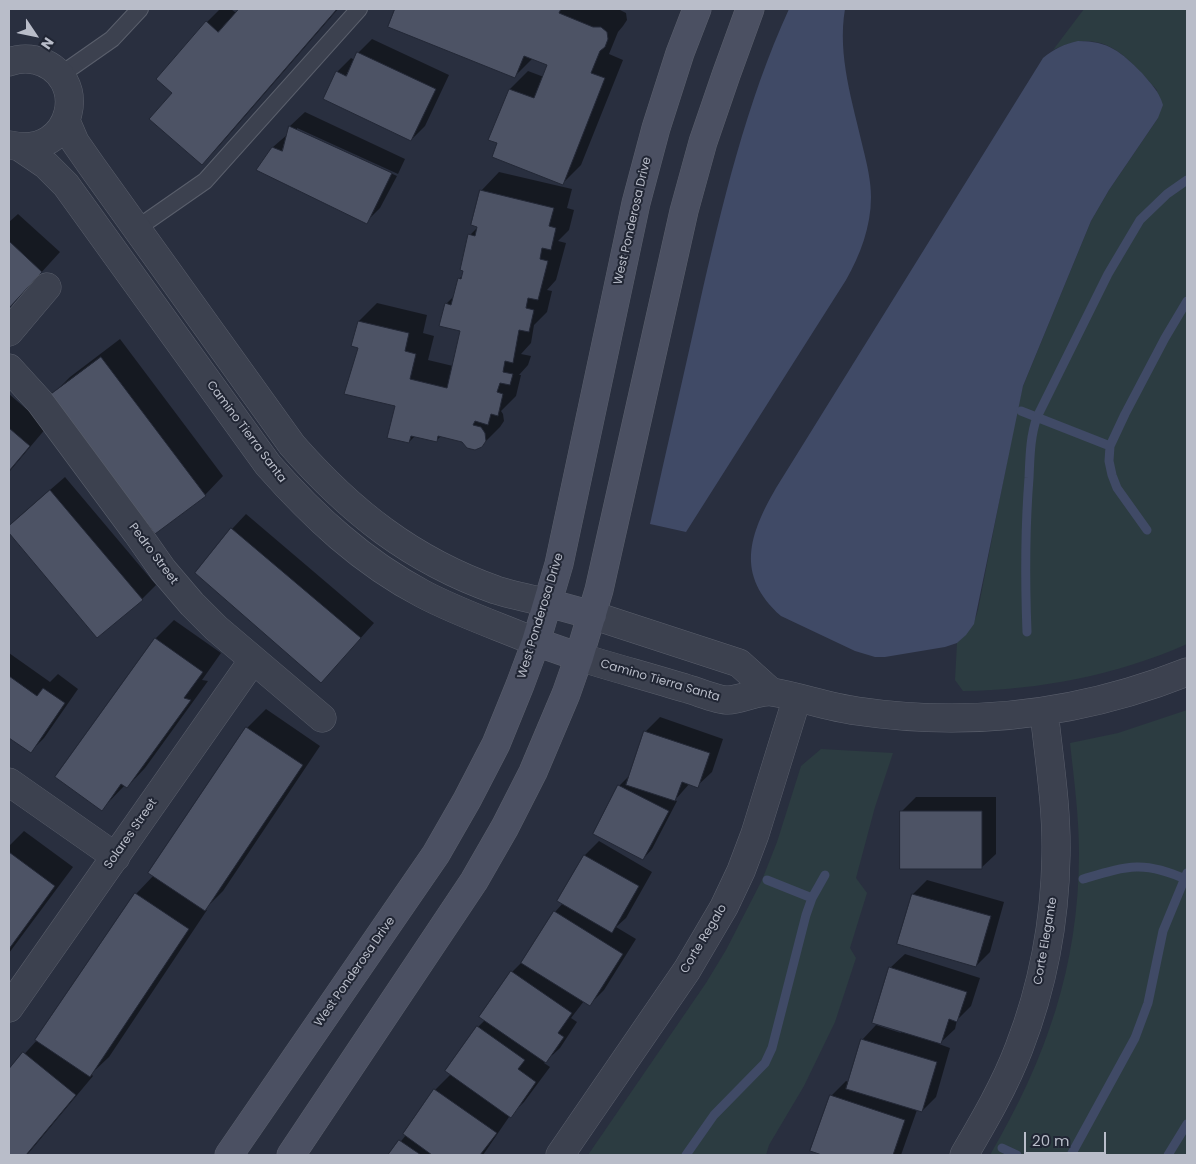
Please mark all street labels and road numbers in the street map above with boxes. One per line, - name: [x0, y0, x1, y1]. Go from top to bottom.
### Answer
- street label: West Ponderosa Drive: [611, 156, 655, 286]
- street label: Camino Tierra Santa: [203, 378, 289, 486]
- street label: Pedro Street: [125, 521, 181, 587]
- street label: West Ponderosa Drive: [515, 551, 567, 681]
- street label: Camino Tierra Santa: [599, 657, 721, 705]
- street label: Solares Street: [101, 796, 161, 872]
- street label: Corte Elegante: [1031, 896, 1061, 986]
- street label: Corte Regalo: [678, 902, 730, 976]
- street label: West Ponderosa Drive: [312, 914, 398, 1030]

